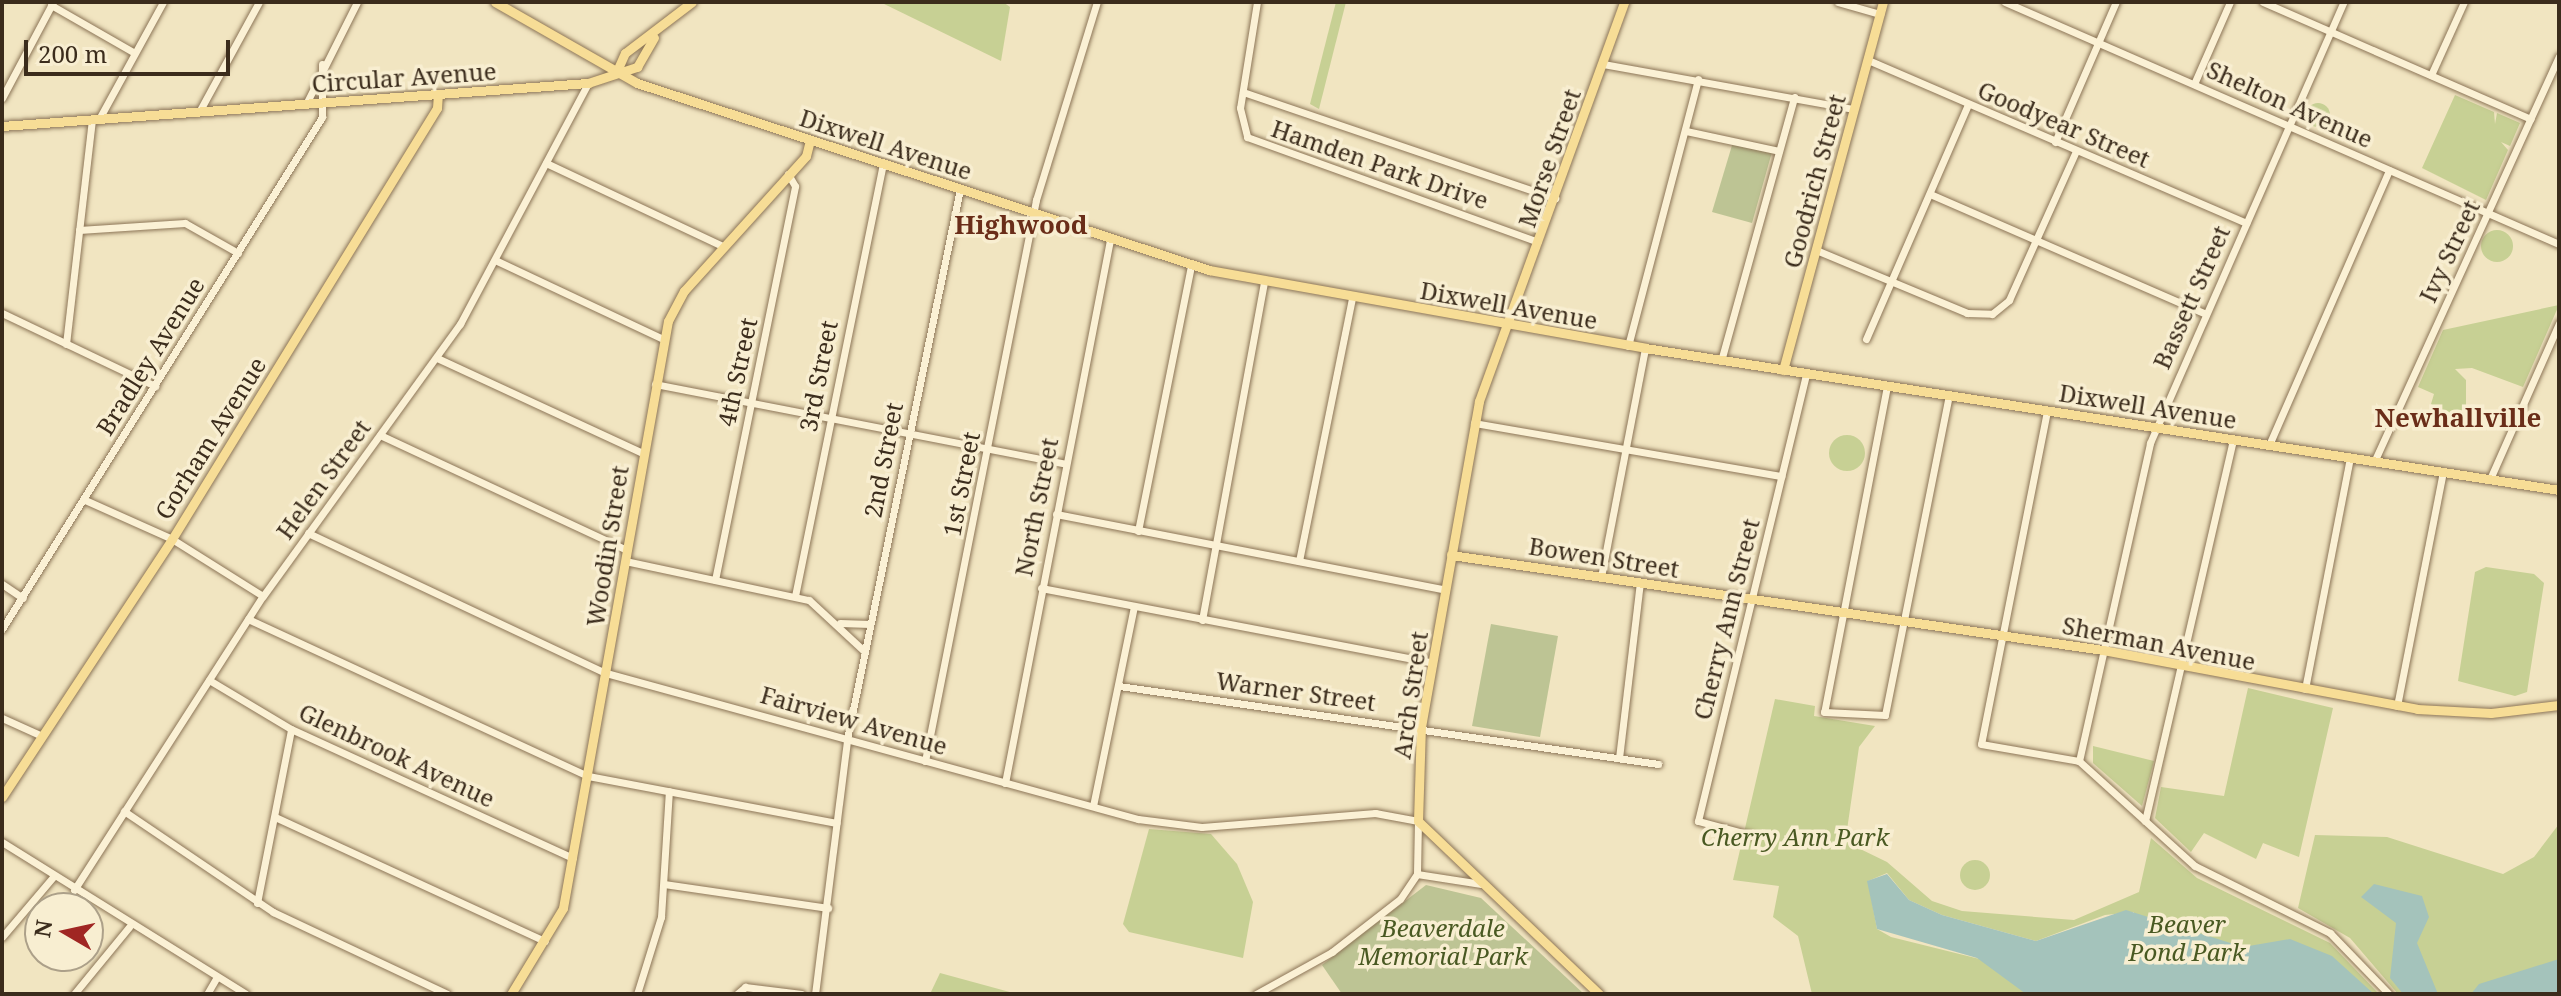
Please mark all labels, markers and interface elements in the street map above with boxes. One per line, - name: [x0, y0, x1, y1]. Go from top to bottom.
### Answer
- scale bar: [28, 24, 234, 74]
- text: 200 m: [38, 37, 107, 70]
- street label: Shelton Avenue: [2203, 55, 2377, 153]
- street label: Circular Avenue: [311, 56, 497, 98]
- street label: Goodyear Street: [1974, 75, 2154, 173]
- street label: Morse Street: [1512, 85, 1586, 231]
- street label: Goodrich Street: [1777, 91, 1851, 271]
- street label: Dixwell Avenue: [796, 103, 976, 185]
- street label: Hamden Park Drive: [1268, 113, 1492, 215]
- street label: Ivy Street: [2413, 195, 2485, 307]
- district label: Highwood: [954, 209, 1088, 241]
- street label: Bassett Street: [2147, 221, 2235, 373]
- street label: Bradley Avenue: [90, 272, 210, 440]
- street label: Dixwell Avenue: [1418, 275, 1600, 335]
- street label: 4th Street: [711, 315, 763, 429]
- street label: 3rd Street: [793, 318, 843, 434]
- street label: Gorham Avenue: [149, 352, 271, 524]
- street label: Dixwell Avenue: [2057, 378, 2239, 434]
- street label: 2nd Street: [858, 400, 908, 520]
- district label: Newhallville: [2375, 402, 2541, 434]
- street label: Helen Street: [270, 414, 376, 544]
- street label: 1st Street: [937, 429, 985, 539]
- street label: North Street: [1008, 435, 1064, 579]
- street label: Woodin Street: [580, 464, 634, 628]
- street label: Cherry Ann Street: [1687, 515, 1765, 723]
- street label: Bowen Street: [1527, 531, 1681, 583]
- street label: Sherman Avenue: [2060, 610, 2258, 676]
- street label: Arch Street: [1387, 629, 1433, 761]
- street label: Warner Street: [1214, 666, 1378, 716]
- street label: Fairview Avenue: [757, 680, 951, 760]
- street label: Glenbrook Avenue: [295, 697, 499, 813]
- park label: Cherry Ann Park: [1701, 823, 1889, 851]
- north arrow: [24, 892, 104, 972]
- park label: Beaver Pond Park: [2129, 910, 2245, 966]
- park label: Beaverdale Memorial Park: [1358, 914, 1528, 970]
- text: N: [26, 918, 58, 939]

